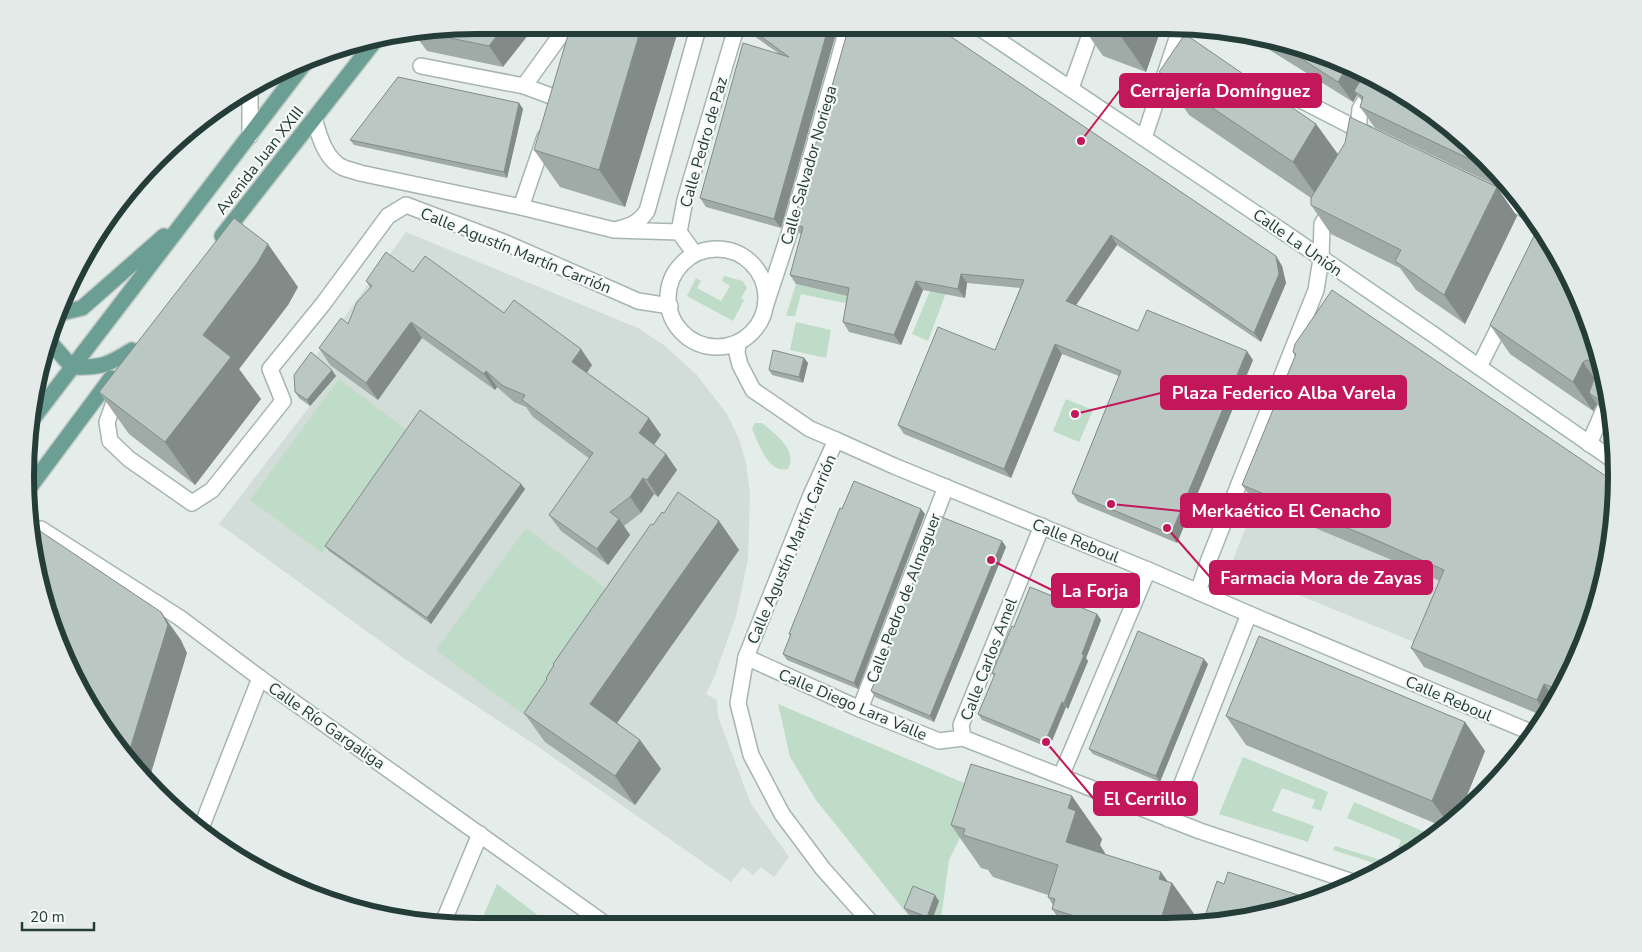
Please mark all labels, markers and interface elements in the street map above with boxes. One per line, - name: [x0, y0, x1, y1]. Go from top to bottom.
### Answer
- street label: Calle Pedro de Paz: [675, 74, 733, 210]
- callout: Cerrajería Domínguez: [1120, 74, 1321, 107]
- text: Cerrajería Domínguez: [1130, 79, 1311, 103]
- street label: Calle Salvador Noriega: [776, 83, 842, 248]
- street label: Avenida Juan XXIII: [211, 102, 309, 219]
- street label: Calle Agustín Martín Carrión: [417, 203, 614, 299]
- street label: Calle La Unión: [1248, 204, 1347, 282]
- callout: Plaza Federico Alba Varela: [1161, 376, 1406, 409]
- text: Plaza Federico Alba Varela: [1172, 381, 1396, 405]
- street label: Calle Agustín Martín Carrión: [742, 451, 842, 648]
- callout: Merkaético El Cenacho: [1181, 494, 1390, 527]
- text: Merkaético El Cenacho: [1191, 499, 1381, 523]
- street label: Calle Pedro de Almaguer: [861, 510, 947, 686]
- street label: Calle Reboul: [1029, 513, 1123, 568]
- callout: Farmacia Mora de Zayas: [1210, 561, 1432, 594]
- text: Farmacia Mora de Zayas: [1220, 566, 1422, 590]
- callout: La Forja: [1052, 574, 1139, 607]
- text: La Forja: [1062, 579, 1128, 603]
- street label: Calle Carlos Amel: [955, 595, 1023, 724]
- street label: Calle Diego Lara Valle: [775, 664, 930, 746]
- street label: Calle Reboul: [1402, 671, 1495, 727]
- street label: Calle Río Gargaliga: [263, 677, 389, 774]
- callout: El Cerrillo: [1094, 782, 1197, 815]
- text: El Cerrillo: [1103, 787, 1187, 811]
- scale bar: [22, 900, 95, 932]
- text: 20 m: [30, 907, 65, 927]

